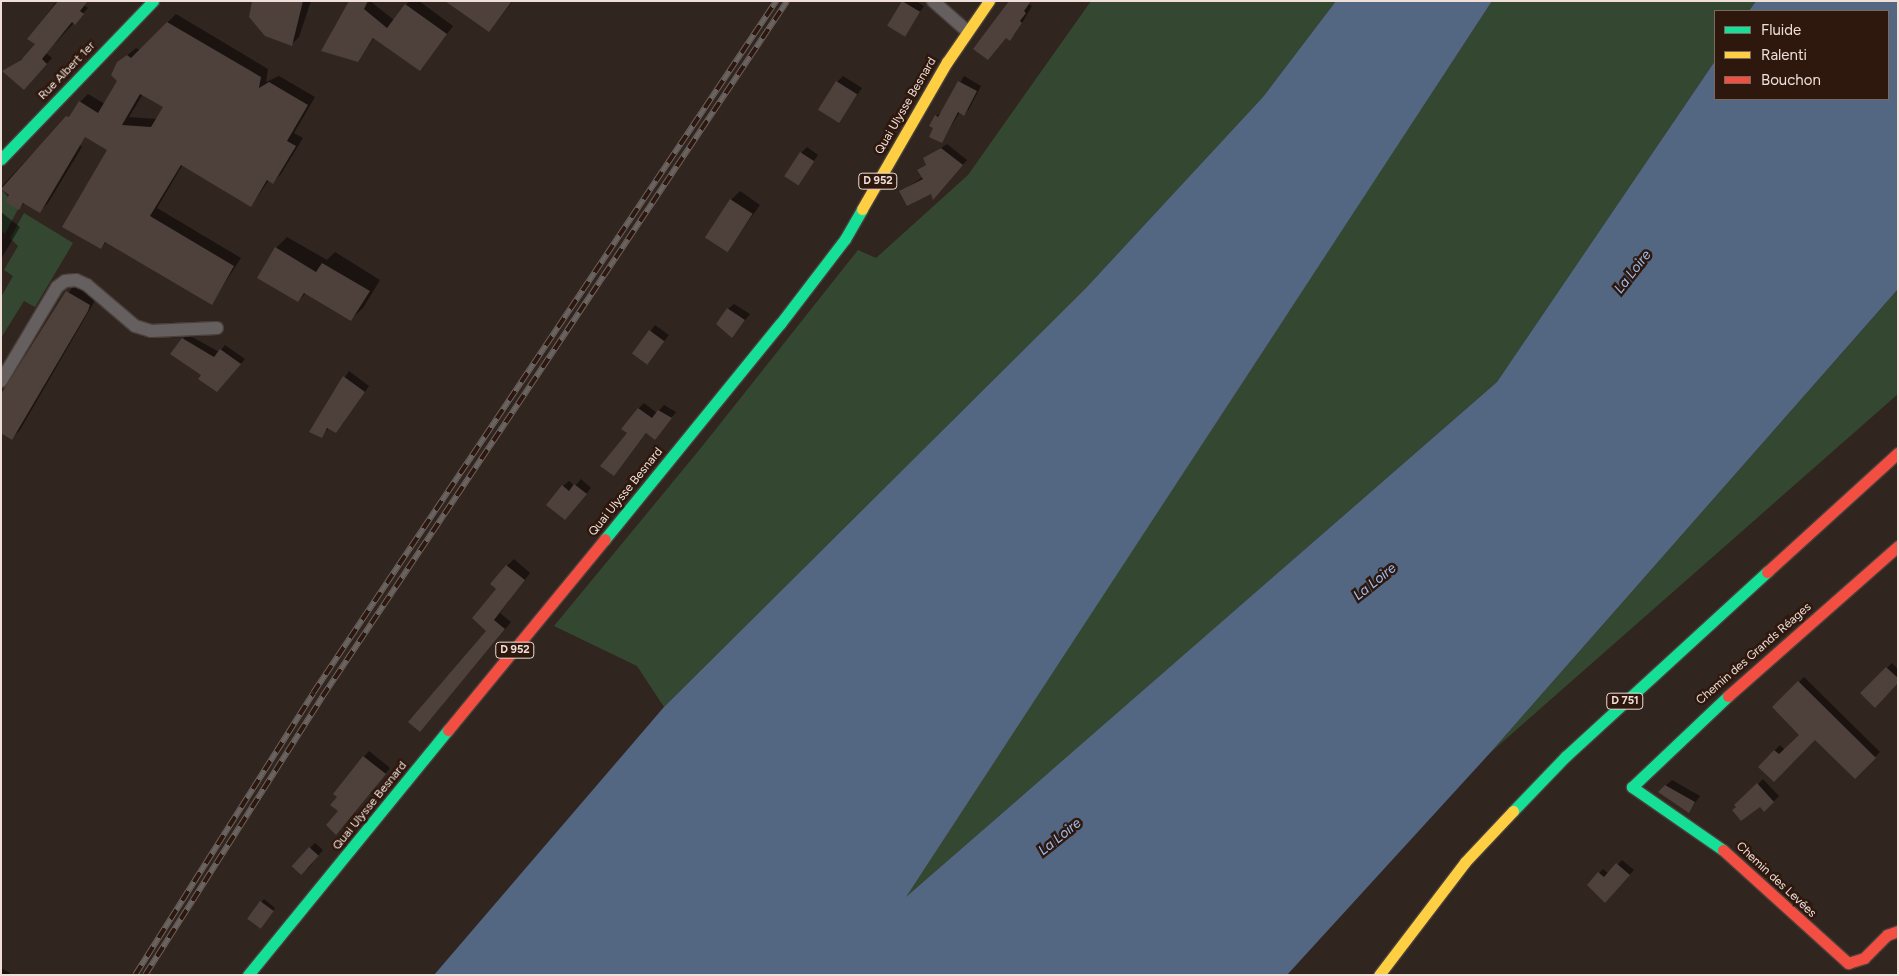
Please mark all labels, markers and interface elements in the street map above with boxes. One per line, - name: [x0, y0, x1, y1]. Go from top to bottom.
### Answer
- legend: [1714, 10, 1889, 100]
- text: Fluide: [1761, 21, 1801, 39]
- street label: Rue Albert 1er: [36, 39, 98, 103]
- text: Ralenti: [1761, 46, 1807, 64]
- street label: Quai Ulysse Besnard: [872, 55, 940, 157]
- text: Bouchon: [1761, 71, 1821, 89]
- road number: D 952: [858, 172, 898, 190]
- water label: La Loire: [1611, 247, 1655, 297]
- street label: Quai Ulysse Besnard: [586, 445, 666, 539]
- water label: La Loire: [1350, 560, 1400, 604]
- street label: Chemin des Grands Réages: [1694, 600, 1814, 708]
- road number: D 952: [495, 642, 535, 658]
- road number: D 751: [1606, 692, 1644, 709]
- street label: Quai Ulysse Besnard: [330, 759, 410, 853]
- water label: La Loire: [1035, 815, 1085, 859]
- street label: Chemin des Levées: [1733, 839, 1819, 921]

